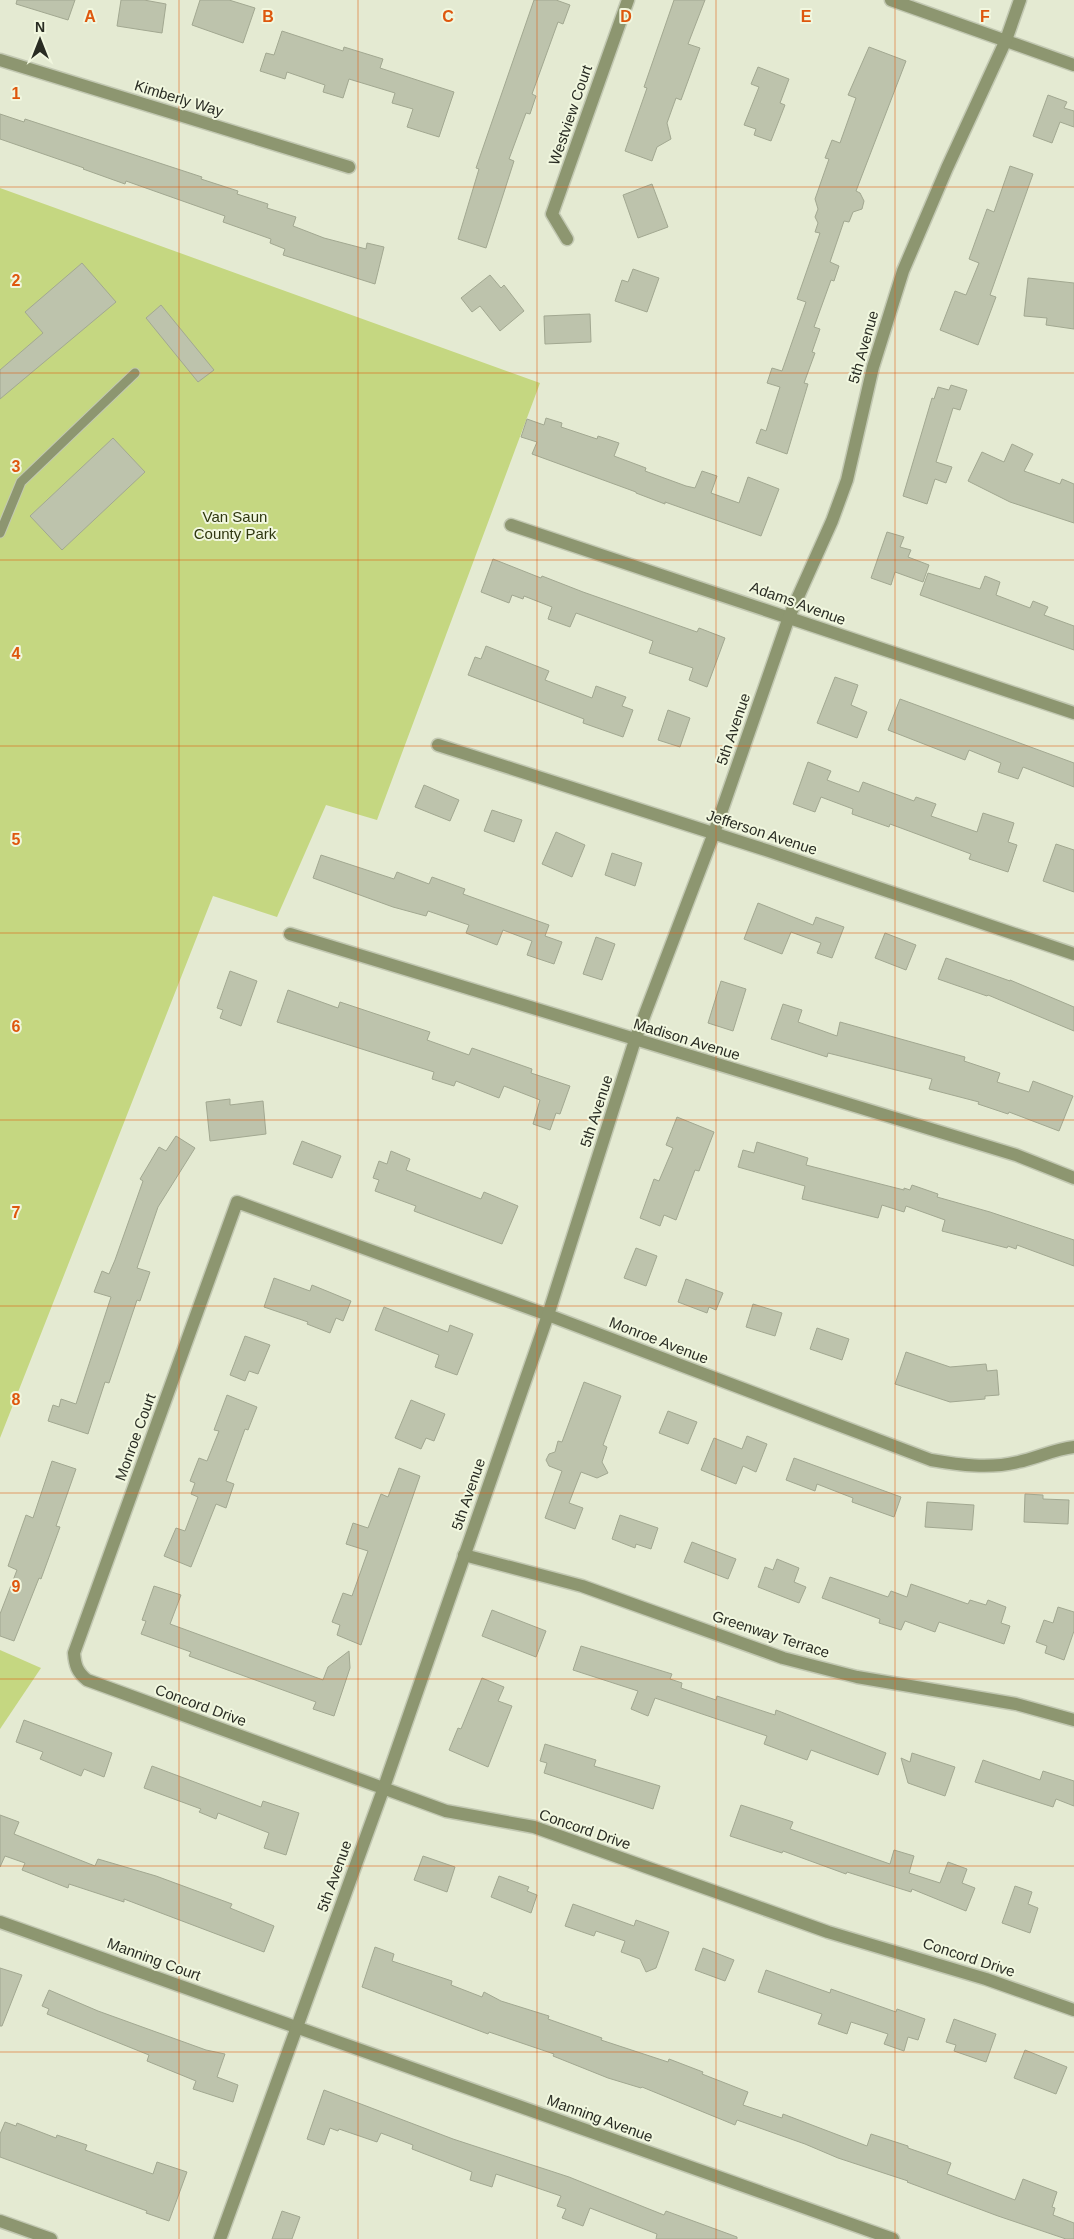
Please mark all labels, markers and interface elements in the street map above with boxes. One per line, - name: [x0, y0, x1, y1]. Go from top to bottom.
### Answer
- text: A: [84, 8, 96, 25]
- text: B: [262, 8, 274, 25]
- text: C: [442, 8, 454, 25]
- text: D: [620, 8, 632, 25]
- text: E: [801, 8, 812, 25]
- text: F: [980, 8, 990, 25]
- north arrow: [15, 15, 65, 65]
- text: N: [35, 19, 45, 35]
- street label: Westview Court: [545, 62, 595, 167]
- street label: Kimberly Way: [133, 76, 226, 120]
- text: 1: [12, 85, 21, 102]
- text: 2: [12, 272, 21, 289]
- street label: 5th Avenue: [845, 309, 881, 385]
- text: 3: [12, 458, 21, 475]
- park label: Van Saun County Park: [194, 508, 277, 542]
- street label: Adams Avenue: [748, 578, 848, 628]
- text: 4: [12, 645, 21, 662]
- street label: 5th Avenue: [713, 691, 753, 767]
- street label: Jefferson Avenue: [705, 806, 819, 858]
- text: 5: [12, 831, 21, 848]
- street label: Madison Avenue: [632, 1015, 742, 1063]
- text: 6: [12, 1018, 21, 1035]
- street label: 5th Avenue: [576, 1073, 616, 1149]
- text: 7: [12, 1204, 21, 1221]
- street label: Monroe Avenue: [607, 1313, 711, 1367]
- street label: Monroe Court: [111, 1390, 159, 1483]
- text: 8: [12, 1391, 21, 1408]
- street label: 5th Avenue: [448, 1456, 488, 1532]
- text: 9: [12, 1578, 21, 1595]
- street label: Greenway Terrace: [710, 1607, 832, 1661]
- street label: Concord Drive: [153, 1681, 249, 1729]
- street label: Concord Drive: [537, 1805, 633, 1853]
- street label: 5th Avenue: [313, 1838, 355, 1914]
- street label: Manning Court: [105, 1934, 204, 1984]
- street label: Concord Drive: [921, 1934, 1017, 1980]
- street label: Manning Avenue: [545, 2091, 655, 2145]

